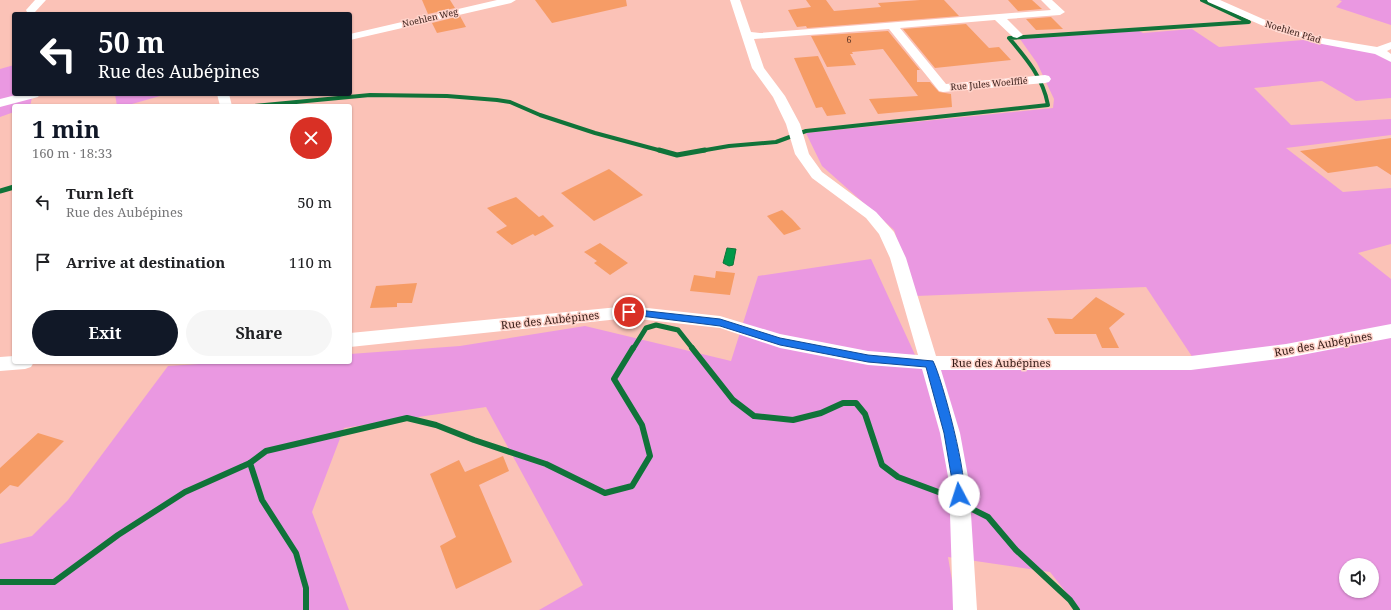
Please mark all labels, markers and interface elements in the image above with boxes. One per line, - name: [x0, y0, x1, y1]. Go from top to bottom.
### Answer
- street label: Noehlen Weg: [401, 5, 459, 30]
- street label: Noehlen Pfad: [1264, 17, 1323, 46]
- text: 50 m: [98, 23, 165, 61]
- icon: left: [32, 28, 84, 80]
- house number: 6: [846, 33, 852, 46]
- text: Rue des Aubépines: [98, 59, 260, 83]
- street label: Rue Jules Woelfflé: [950, 74, 1028, 93]
- text: 1 min: [32, 112, 100, 145]
- button: close: [290, 117, 332, 159]
- text: 160 m · 18:33: [32, 144, 112, 162]
- text: Turn left: [66, 183, 134, 203]
- icon: left: [32, 191, 54, 213]
- text: 50 m: [297, 192, 332, 212]
- text: Rue des Aubépines: [66, 203, 183, 221]
- icon: arrive: [32, 251, 54, 273]
- text: Arrive at destination: [66, 252, 225, 272]
- text: 110 m: [289, 252, 332, 272]
- pin: [612, 295, 646, 329]
- icon: arrive: [618, 301, 640, 323]
- street label: Rue des Aubépines: [500, 307, 600, 332]
- button: Exit: [32, 310, 178, 356]
- button: Share: [186, 310, 332, 356]
- street label: Rue des Aubépines: [1273, 328, 1373, 359]
- street label: Rue des Aubépines: [952, 355, 1050, 370]
- position arrow: [938, 474, 980, 516]
- map controls: [1339, 558, 1379, 598]
- button: sound: [1339, 558, 1379, 598]

